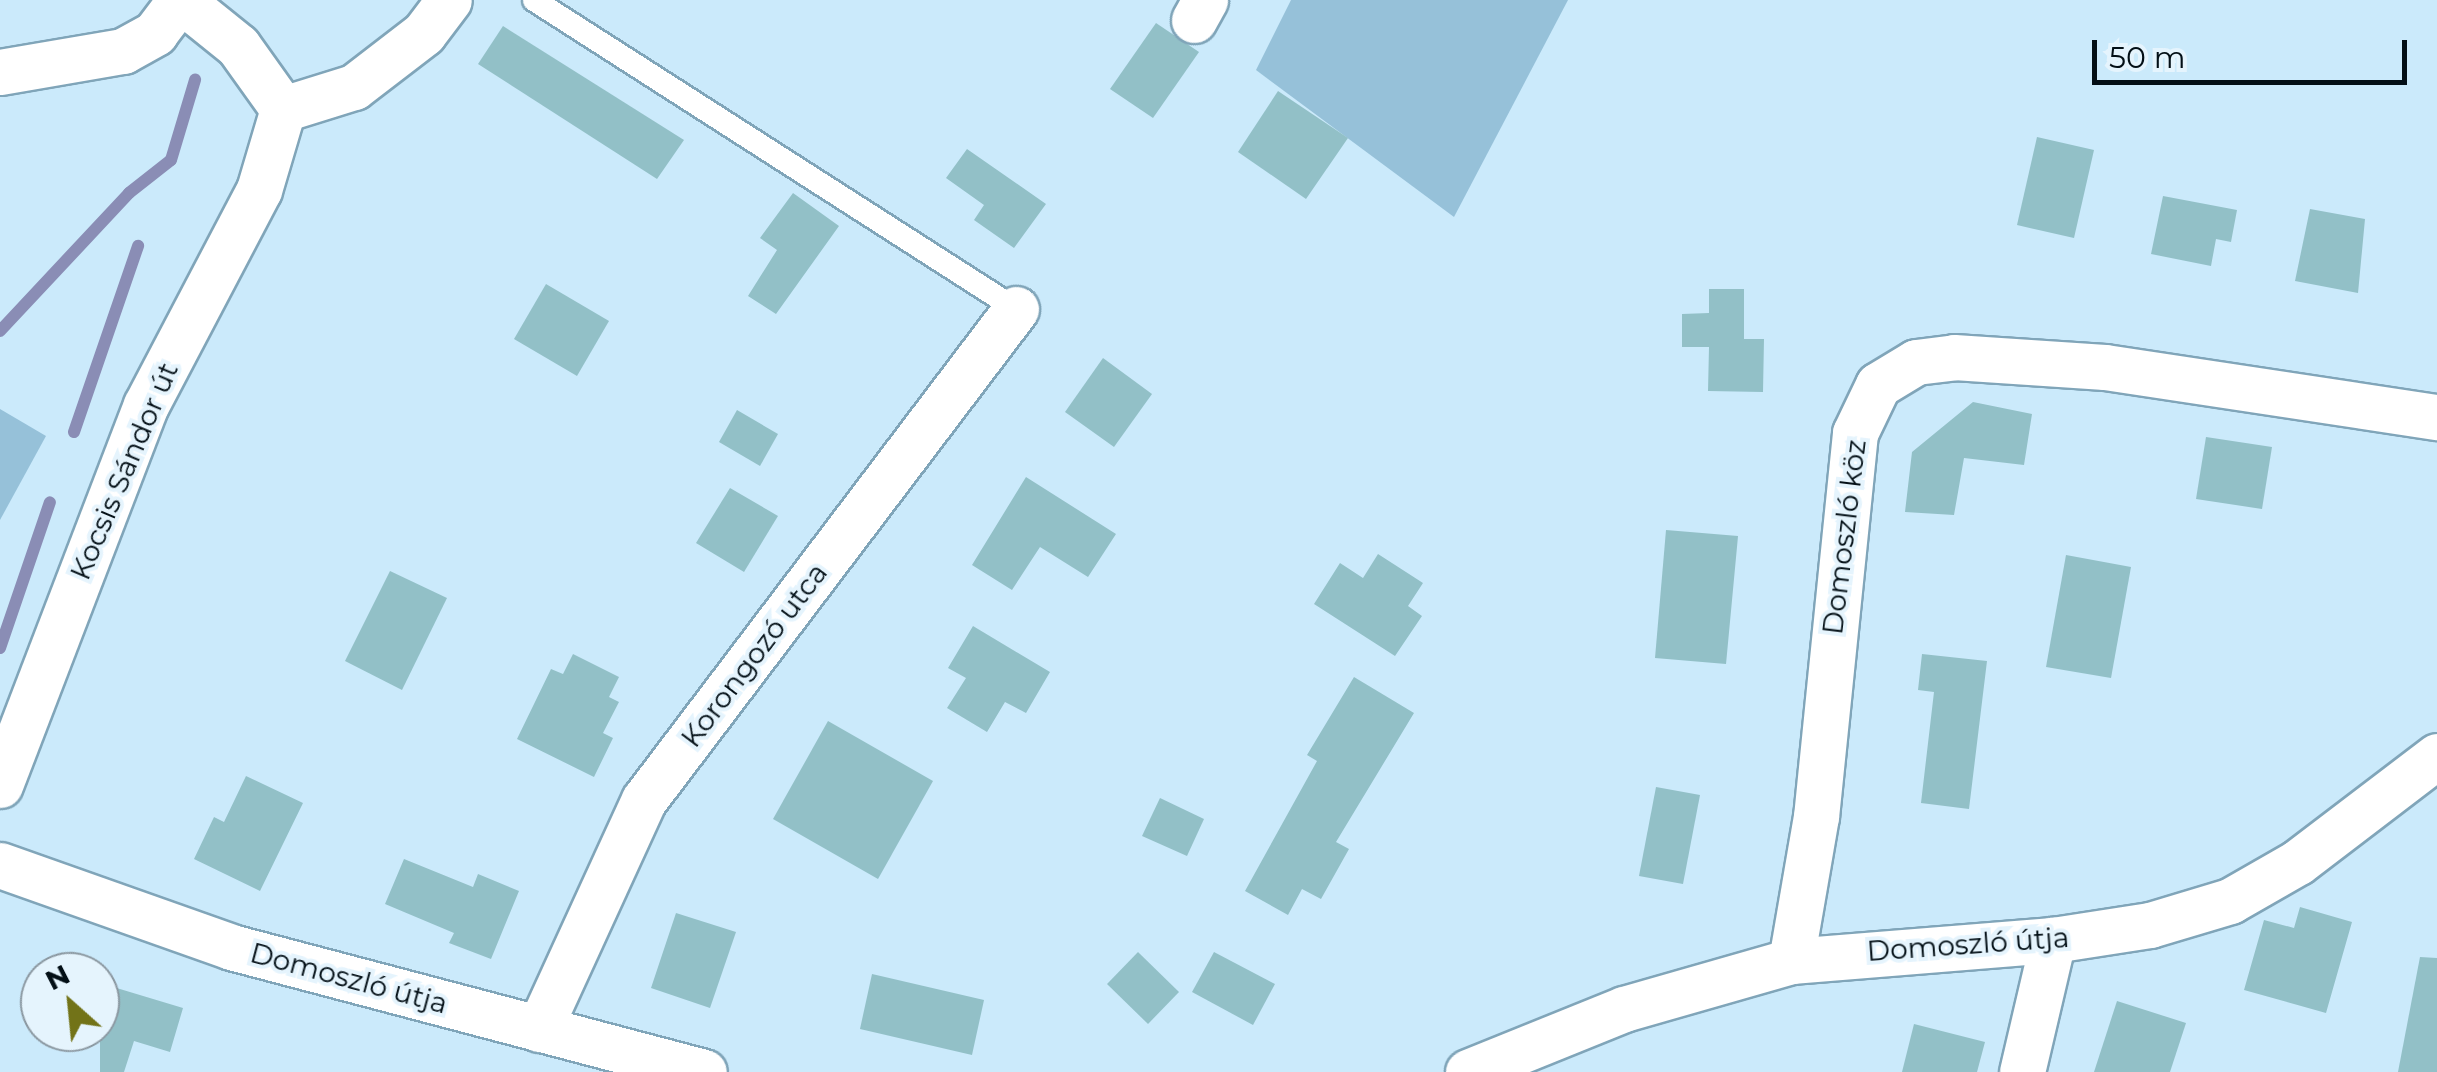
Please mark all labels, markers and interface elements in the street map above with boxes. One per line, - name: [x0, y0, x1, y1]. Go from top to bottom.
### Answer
- scale bar: [2097, 20, 2412, 82]
- text: 50 m: [2109, 39, 2186, 76]
- street label: Kocsis Sándor út: [63, 357, 185, 585]
- street label: Domoszló köz: [1815, 438, 1873, 636]
- street label: Korongozó utca: [674, 556, 834, 754]
- street label: Domoszló útja: [1866, 920, 2070, 968]
- street label: Domoszló útja: [247, 936, 451, 1020]
- north arrow: [20, 952, 120, 1052]
- text: N: [39, 957, 75, 997]

